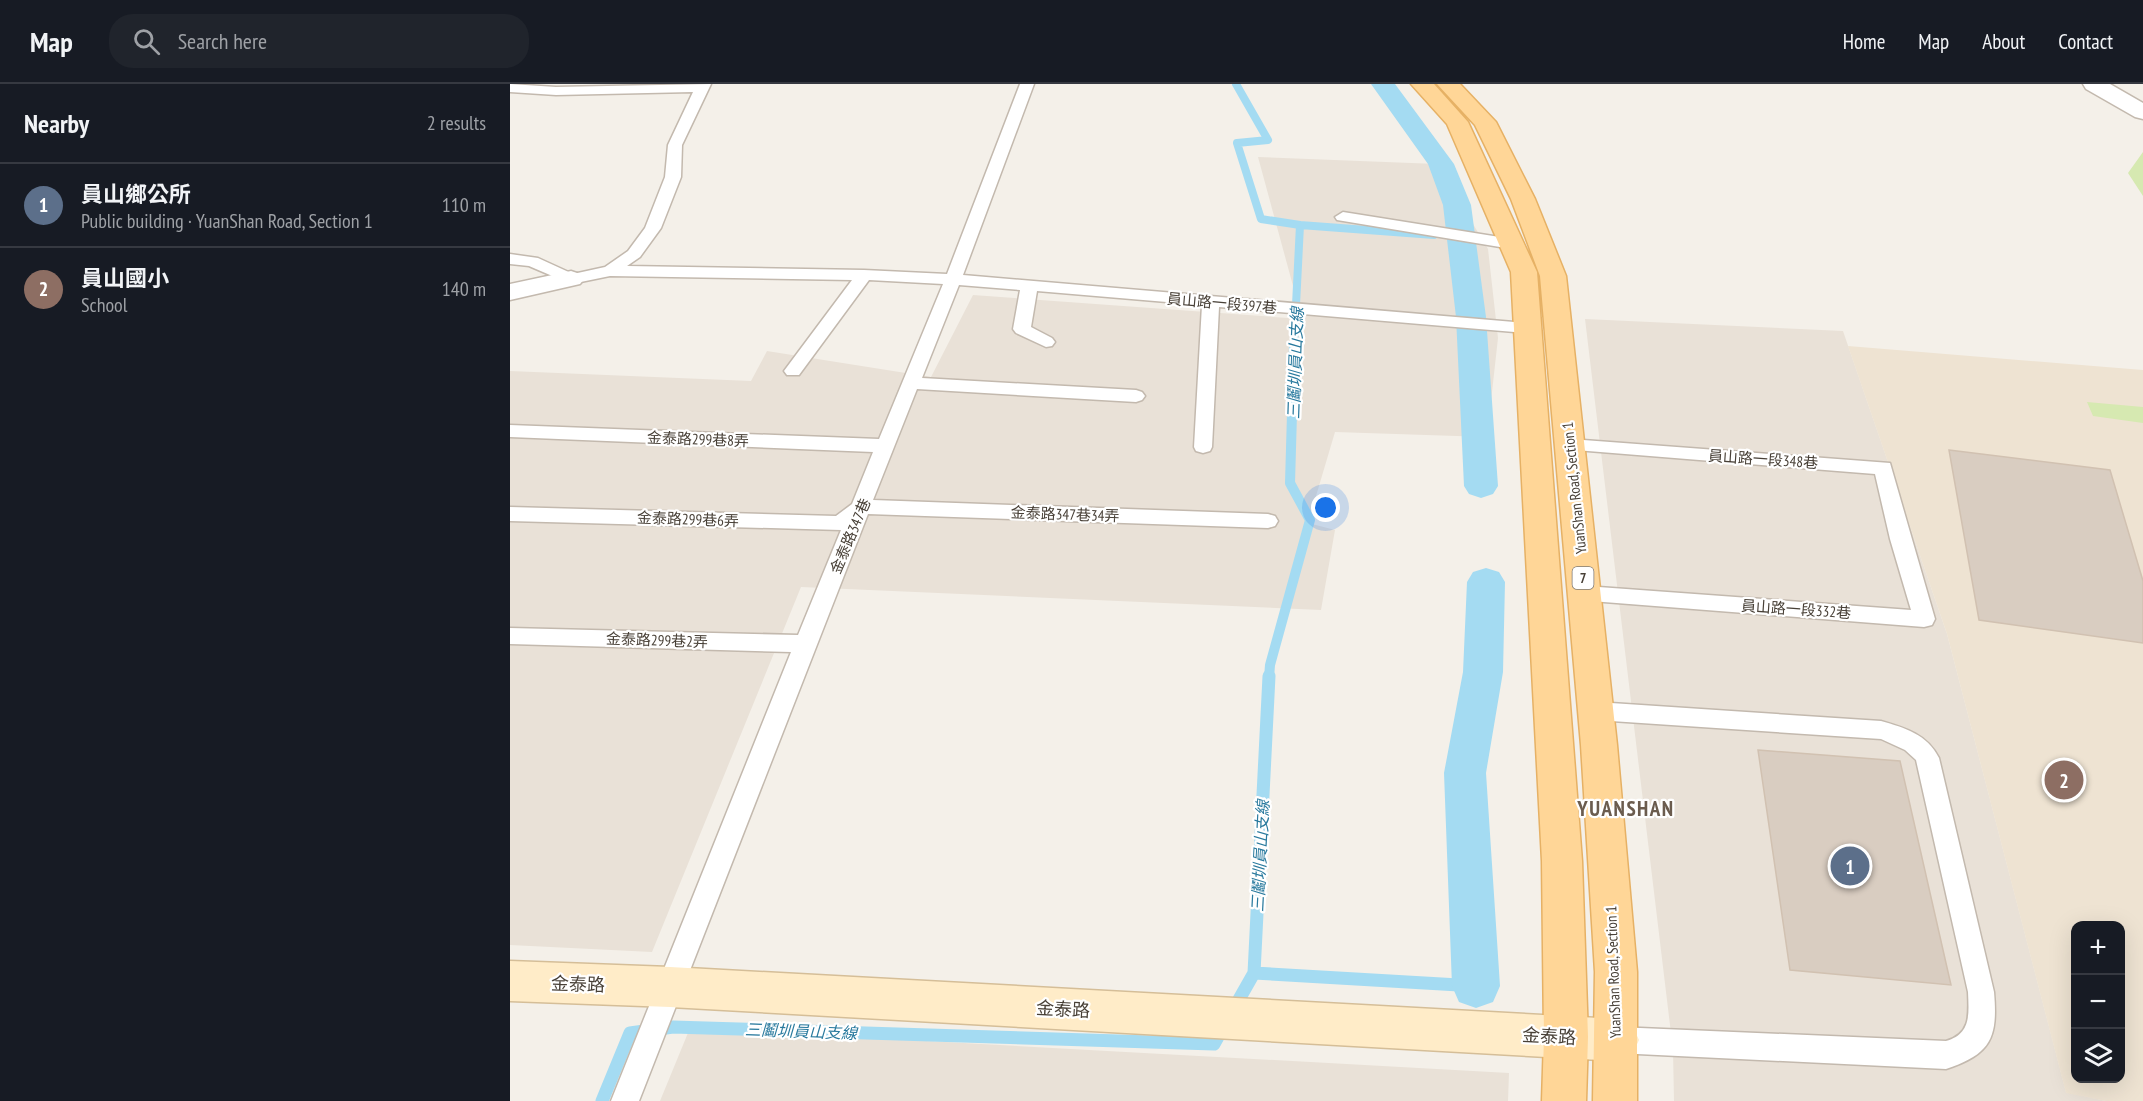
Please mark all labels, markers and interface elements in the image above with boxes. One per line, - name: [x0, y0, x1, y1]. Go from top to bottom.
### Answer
- search box: [109, 14, 529, 68]
- text: Map: [30, 23, 73, 60]
- icon: search: [130, 25, 163, 58]
- text: Search here: [178, 27, 267, 55]
- text: Home: [1843, 28, 1885, 55]
- text: Map: [1918, 28, 1949, 55]
- text: About: [1982, 28, 2025, 55]
- text: Contact: [2058, 28, 2113, 55]
- text: Nearby: [24, 107, 89, 140]
- text: 2 results: [427, 110, 486, 136]
- text: 員山鄉公所: [81, 180, 191, 208]
- text: 1: [39, 192, 48, 218]
- text: 110 m: [442, 192, 486, 218]
- text: Public building · YuanShan Road, Section 1: [81, 208, 373, 234]
- text: 員山國小: [81, 264, 169, 292]
- text: 2: [39, 276, 48, 302]
- text: 140 m: [442, 276, 486, 302]
- street label: 員山路一段397巷: [1166, 289, 1278, 317]
- text: School: [81, 292, 127, 318]
- water label: 三鬮圳員山支線: [1283, 305, 1307, 419]
- street label: YuanShan Road, Section 1: [1558, 421, 1590, 555]
- street label: 金泰路299巷8弄: [647, 428, 749, 450]
- street label: 員山路一段348巷: [1707, 446, 1819, 472]
- your location: [1311, 493, 1340, 522]
- street label: 金泰路347巷: [826, 495, 874, 577]
- street label: 金泰路347巷34弄: [1010, 503, 1120, 525]
- street label: 金泰路299巷6弄: [637, 508, 739, 530]
- road number: 7: [1572, 567, 1594, 589]
- street label: 員山路一段332巷: [1740, 596, 1852, 622]
- street label: 金泰路299巷2弄: [606, 629, 708, 651]
- pin: 2: [2044, 758, 2084, 802]
- district label: YUANSHAN: [1576, 795, 1675, 822]
- water label: 三鬮圳員山支線: [1247, 798, 1273, 912]
- pin: 1: [1830, 844, 1870, 888]
- street label: YuanShan Road, Section 1: [1601, 905, 1625, 1039]
- map controls: [2071, 921, 2125, 1083]
- button: +: [2071, 921, 2125, 975]
- street label: 金泰路: [551, 972, 605, 996]
- button: −: [2071, 975, 2125, 1029]
- street label: 金泰路: [1035, 996, 1091, 1022]
- water label: 三鬮圳員山支線: [745, 1019, 859, 1043]
- street label: 金泰路: [1521, 1023, 1577, 1049]
- button: layers: [2071, 1029, 2125, 1083]

